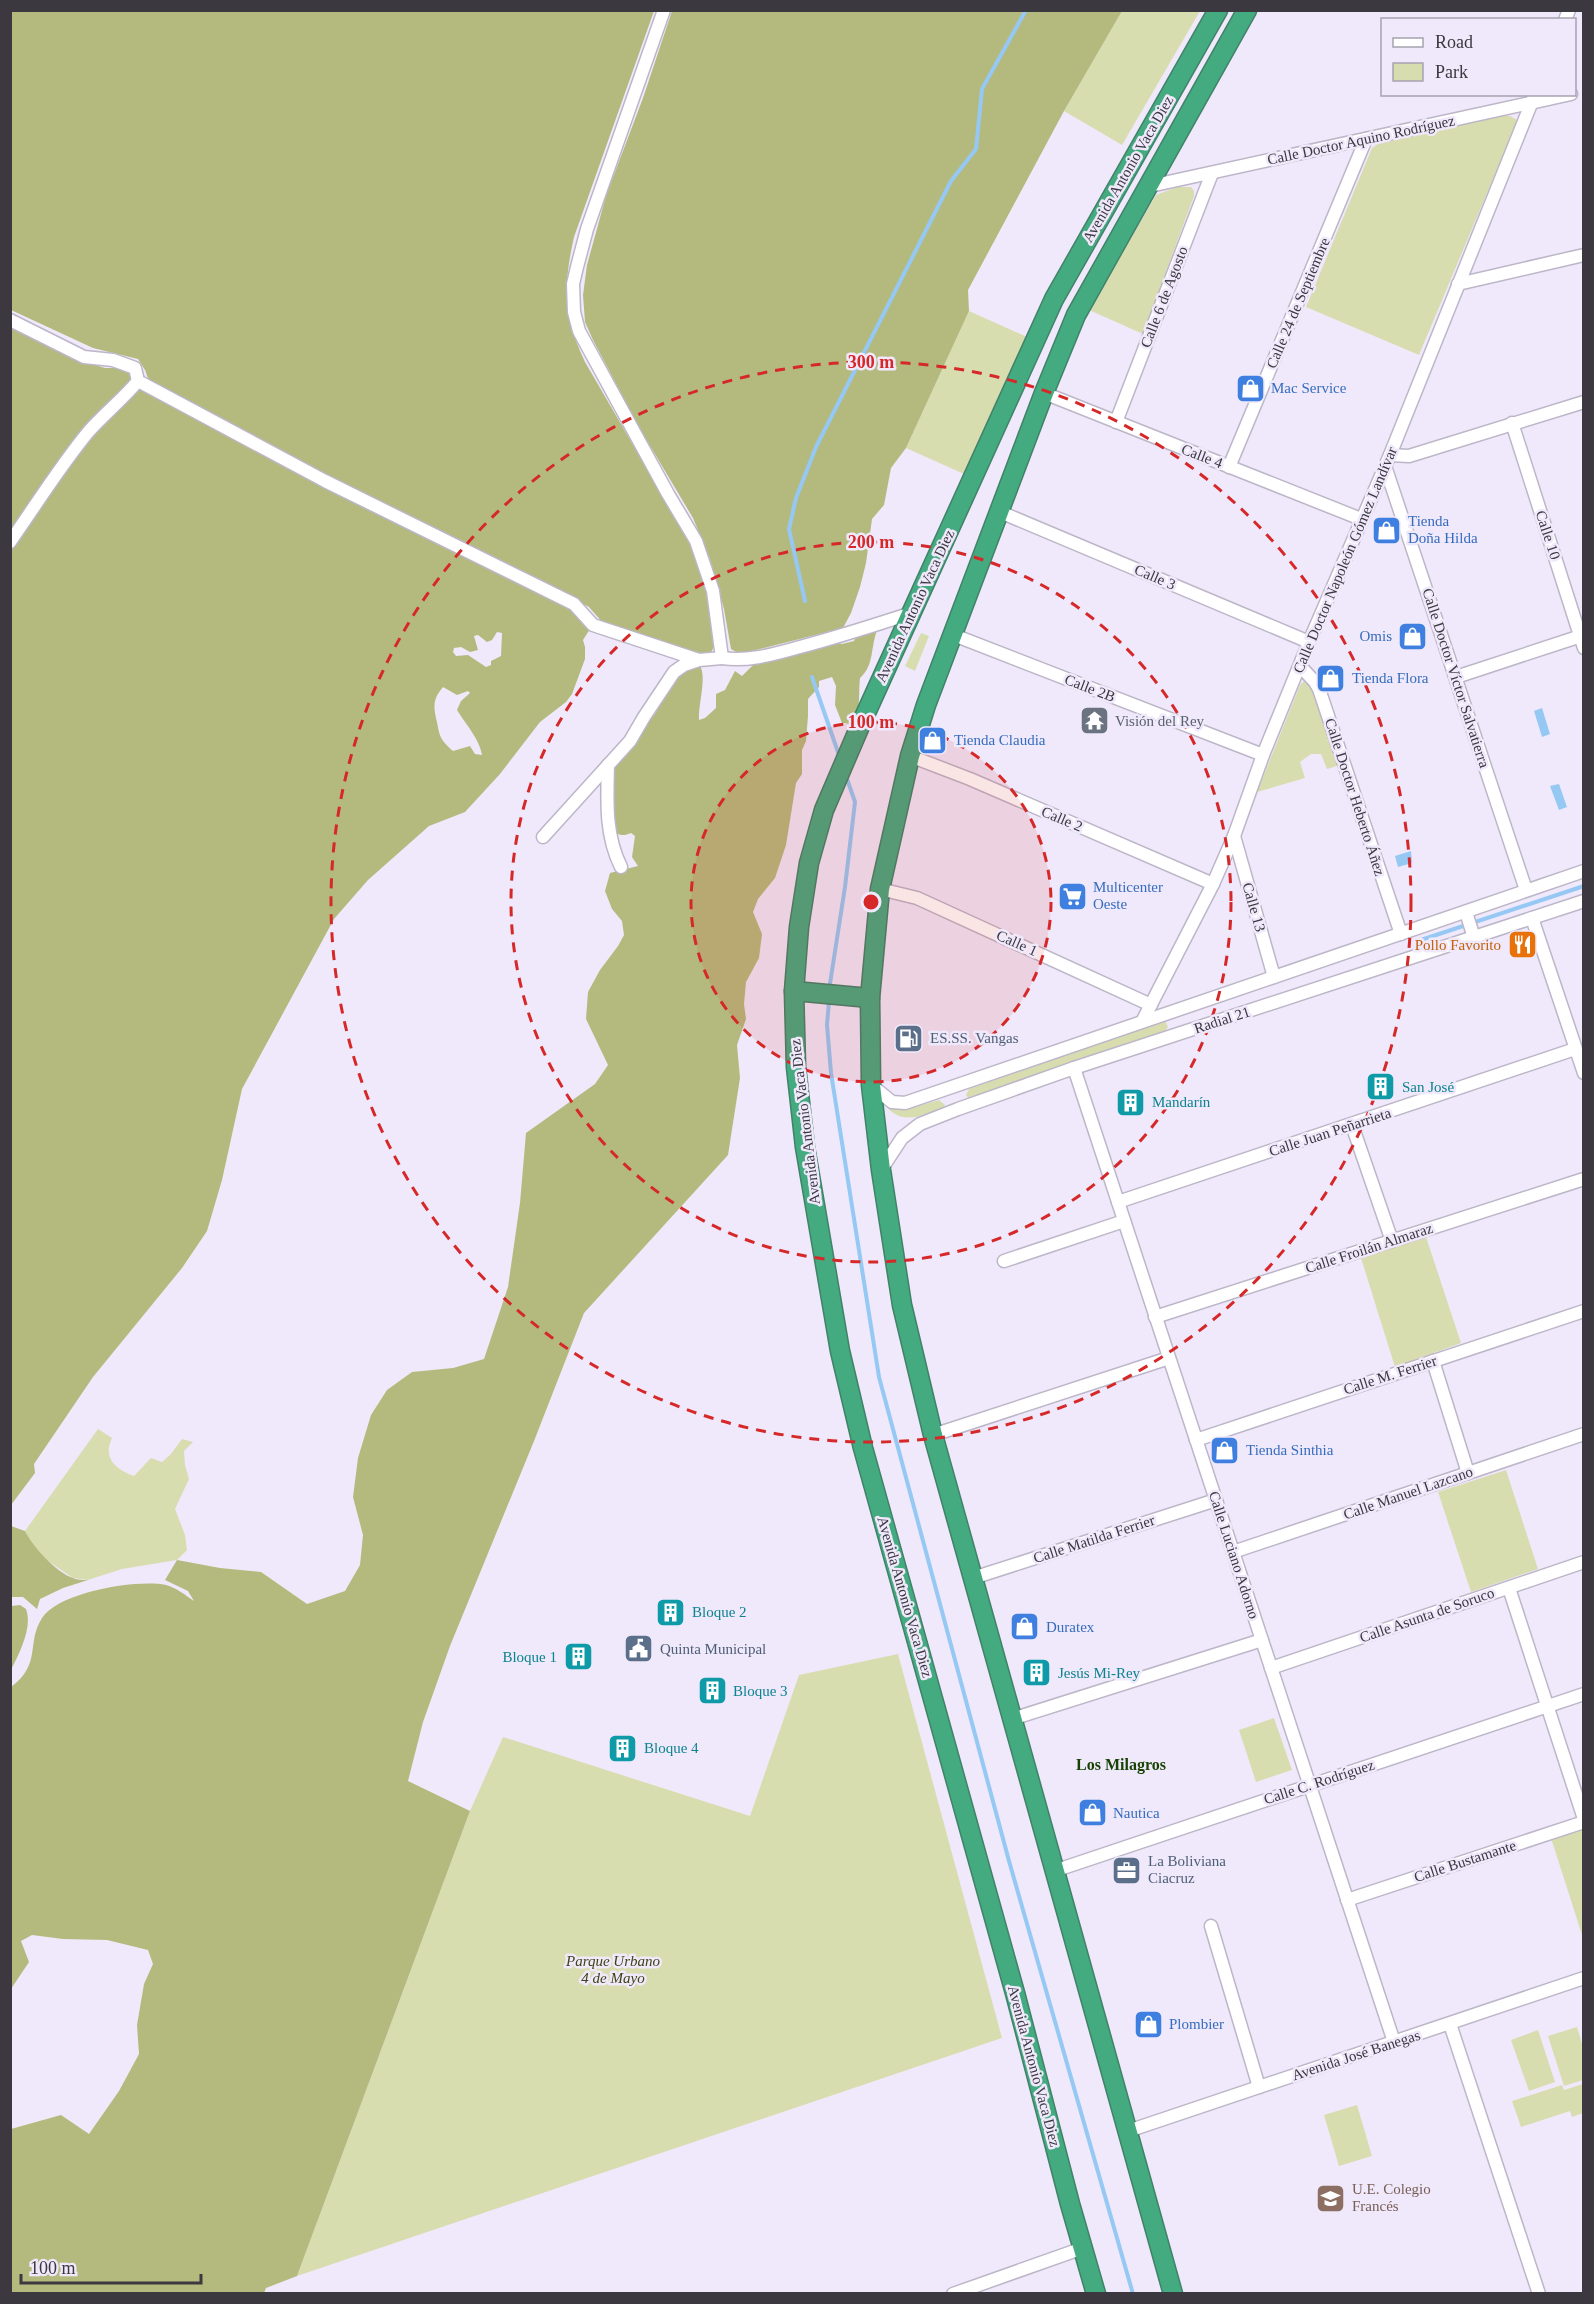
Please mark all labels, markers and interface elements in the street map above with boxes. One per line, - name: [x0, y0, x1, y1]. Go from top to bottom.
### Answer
- legend: [1381, 18, 1576, 96]
- text: Road: [1435, 32, 1473, 52]
- text: Park: [1435, 62, 1468, 82]
- street label: Avenida Antonio Vaca Diez: [1079, 93, 1177, 245]
- street label: Calle Doctor Aquino Rodríguez: [1266, 112, 1457, 168]
- street label: Calle 24 de Septiembre: [1263, 235, 1333, 371]
- street label: Calle 6 de Agosto: [1137, 244, 1191, 350]
- text: 300 m: [848, 352, 894, 372]
- shop icon: Mac Service: [1234, 372, 1266, 404]
- place label: Mac Service: [1271, 380, 1347, 396]
- street label: Calle 4: [1179, 441, 1225, 471]
- street label: Calle Doctor Napoleón Gómez Landívar: [1290, 445, 1400, 675]
- street label: Calle 10: [1533, 509, 1563, 561]
- place label: Tienda Doña Hilda: [1408, 513, 1478, 546]
- shop icon: Tienda Doña Hilda: [1371, 514, 1403, 546]
- street label: Avenida Antonio Vaca Diez: [873, 527, 958, 685]
- text: 200 m: [848, 532, 894, 552]
- street label: Calle 3: [1132, 561, 1178, 593]
- street label: Calle Doctor Víctor Salvatierra: [1419, 586, 1493, 770]
- shop icon: Omis: [1397, 620, 1429, 652]
- place label: Omis: [1359, 628, 1392, 644]
- shop icon: Tienda Flora: [1315, 662, 1347, 694]
- place label: Tienda Flora: [1352, 670, 1429, 686]
- street label: Calle 2B: [1062, 671, 1118, 705]
- temple icon: Visión del Rey: [1078, 705, 1110, 737]
- text: 100 m: [848, 712, 894, 732]
- place label: Visión del Rey: [1115, 713, 1205, 729]
- street label: Calle Doctor Heberto Áñez: [1322, 716, 1388, 878]
- shop icon: Tienda Claudia: [917, 724, 949, 756]
- place label: Tienda Claudia: [954, 732, 1046, 748]
- street label: Calle 2: [1039, 803, 1085, 835]
- place label: Multicenter Oeste: [1093, 879, 1163, 912]
- supermarket icon: Multicenter Oeste: [1056, 880, 1088, 912]
- street label: Calle 13: [1239, 881, 1269, 933]
- centre of rings: [861, 892, 881, 912]
- street label: Calle 1: [994, 927, 1040, 959]
- restaurant icon: Pollo Favorito: [1506, 929, 1538, 961]
- place label: Pollo Favorito: [1415, 937, 1501, 953]
- street label: Radial 21: [1192, 1003, 1252, 1037]
- fuel station icon: ES.SS. Vangas: [893, 1022, 925, 1054]
- place label: ES.SS. Vangas: [930, 1030, 1019, 1046]
- street label: Avenida Antonio Vaca Diez: [787, 1038, 823, 1206]
- building icon: San José: [1365, 1071, 1397, 1103]
- place label: San José: [1402, 1079, 1454, 1095]
- building icon: Mandarín: [1115, 1086, 1147, 1118]
- place label: Mandarín: [1152, 1094, 1211, 1110]
- street label: Calle Juan Peñarrieta: [1267, 1105, 1393, 1159]
- street label: Calle Froilán Almaraz: [1303, 1220, 1435, 1276]
- street label: Calle M. Ferrier: [1341, 1352, 1439, 1398]
- shop icon: Tienda Sinthia: [1209, 1434, 1241, 1466]
- place label: Tienda Sinthia: [1246, 1442, 1334, 1458]
- street label: Calle Manuel Lazcano: [1341, 1463, 1475, 1523]
- street label: Calle Luciano Adorno: [1206, 1489, 1262, 1621]
- street label: Calle Matilda Ferrier: [1031, 1512, 1157, 1566]
- street label: Avenida Antonio Vaca Diez: [874, 1515, 936, 1680]
- street label: Calle Asunta de Soruco: [1358, 1584, 1496, 1646]
- building icon: Bloque 2: [655, 1596, 687, 1628]
- place label: Bloque 2: [692, 1604, 747, 1620]
- shop icon: Duratex: [1009, 1611, 1041, 1643]
- place label: Duratex: [1046, 1619, 1095, 1635]
- public building icon: Quinta Municipal: [623, 1633, 655, 1665]
- building icon: Bloque 1: [562, 1641, 594, 1673]
- place label: Quinta Municipal: [660, 1641, 766, 1657]
- place label: Bloque 1: [502, 1649, 557, 1665]
- building icon: Jesús Mi-Rey: [1021, 1657, 1053, 1689]
- place label: Jesús Mi-Rey: [1058, 1665, 1141, 1681]
- building icon: Bloque 3: [696, 1675, 728, 1707]
- place label: Bloque 3: [733, 1683, 788, 1699]
- building icon: Bloque 4: [607, 1732, 639, 1764]
- place label: Bloque 4: [644, 1740, 699, 1756]
- district label: Los Milagros: [1076, 1756, 1166, 1774]
- street label: Calle C. Rodríguez: [1262, 1756, 1377, 1807]
- shop icon: Nautica: [1076, 1797, 1108, 1829]
- place label: Nautica: [1113, 1805, 1160, 1821]
- street label: Calle Bustamante: [1412, 1837, 1518, 1885]
- place label: La Boliviana Ciacruz: [1148, 1853, 1226, 1886]
- office icon: La Boliviana Ciacruz: [1111, 1854, 1143, 1886]
- park label: Parque Urbano 4 de Mayo: [565, 1953, 661, 1986]
- street label: Avenida Antonio Vaca Diez: [1005, 1984, 1063, 2149]
- shop icon: Plombier: [1132, 2008, 1164, 2040]
- place label: Plombier: [1169, 2016, 1224, 2032]
- street label: Avenida José Banegas: [1290, 2027, 1422, 2083]
- place label: U.E. Colegio Francés: [1352, 2181, 1431, 2214]
- school or university icon: U.E. Colegio Francés: [1315, 2182, 1347, 2214]
- scale bar: [21, 2247, 201, 2285]
- text: 100 m: [30, 2258, 76, 2278]

